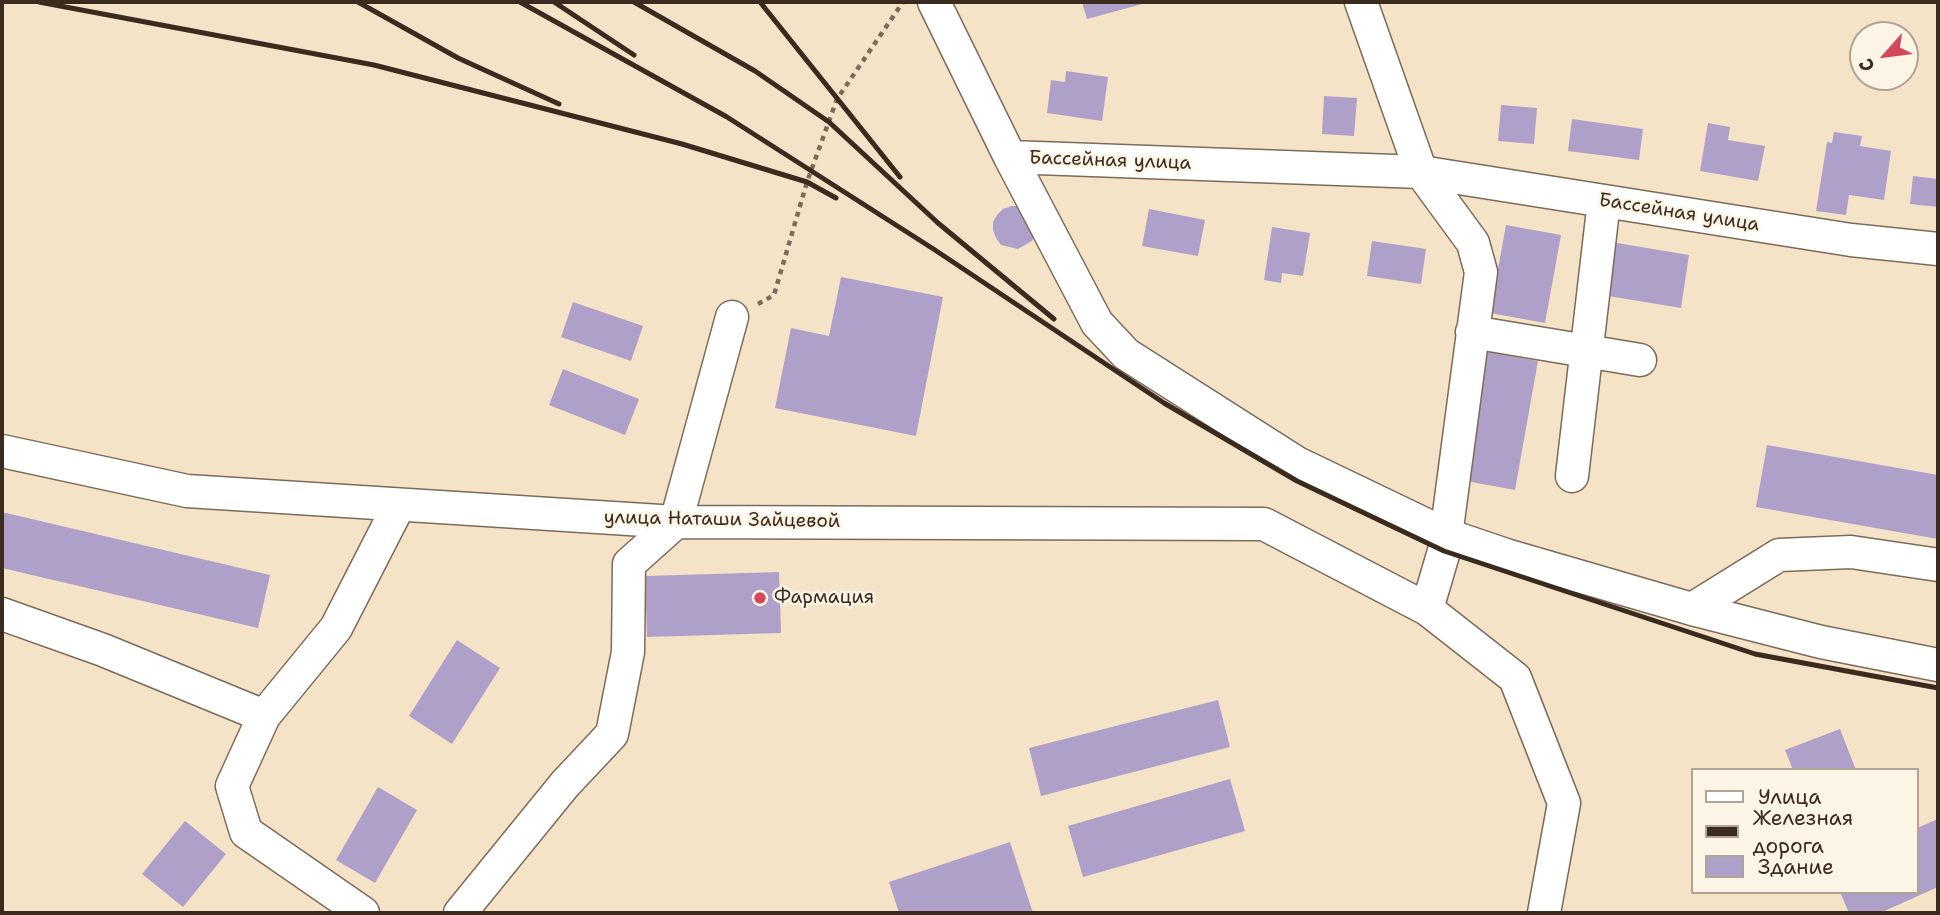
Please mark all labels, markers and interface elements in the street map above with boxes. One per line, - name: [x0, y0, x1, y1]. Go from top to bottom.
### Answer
- north arrow: [1849, 21, 1919, 91]
- text: С: [1853, 54, 1881, 76]
- street label: Бассейная улица: [1028, 147, 1192, 175]
- street label: Бассейная улица: [1597, 189, 1761, 237]
- street label: улица Наташи Зайцевой: [604, 507, 840, 533]
- place label: Фармация: [774, 587, 874, 609]
- marker: Фармация: [752, 590, 768, 606]
- legend: [1692, 768, 1919, 894]
- text: Улица: [1758, 783, 1821, 811]
- text: Железная дорога: [1753, 804, 1853, 860]
- text: Здание: [1758, 853, 1834, 881]

